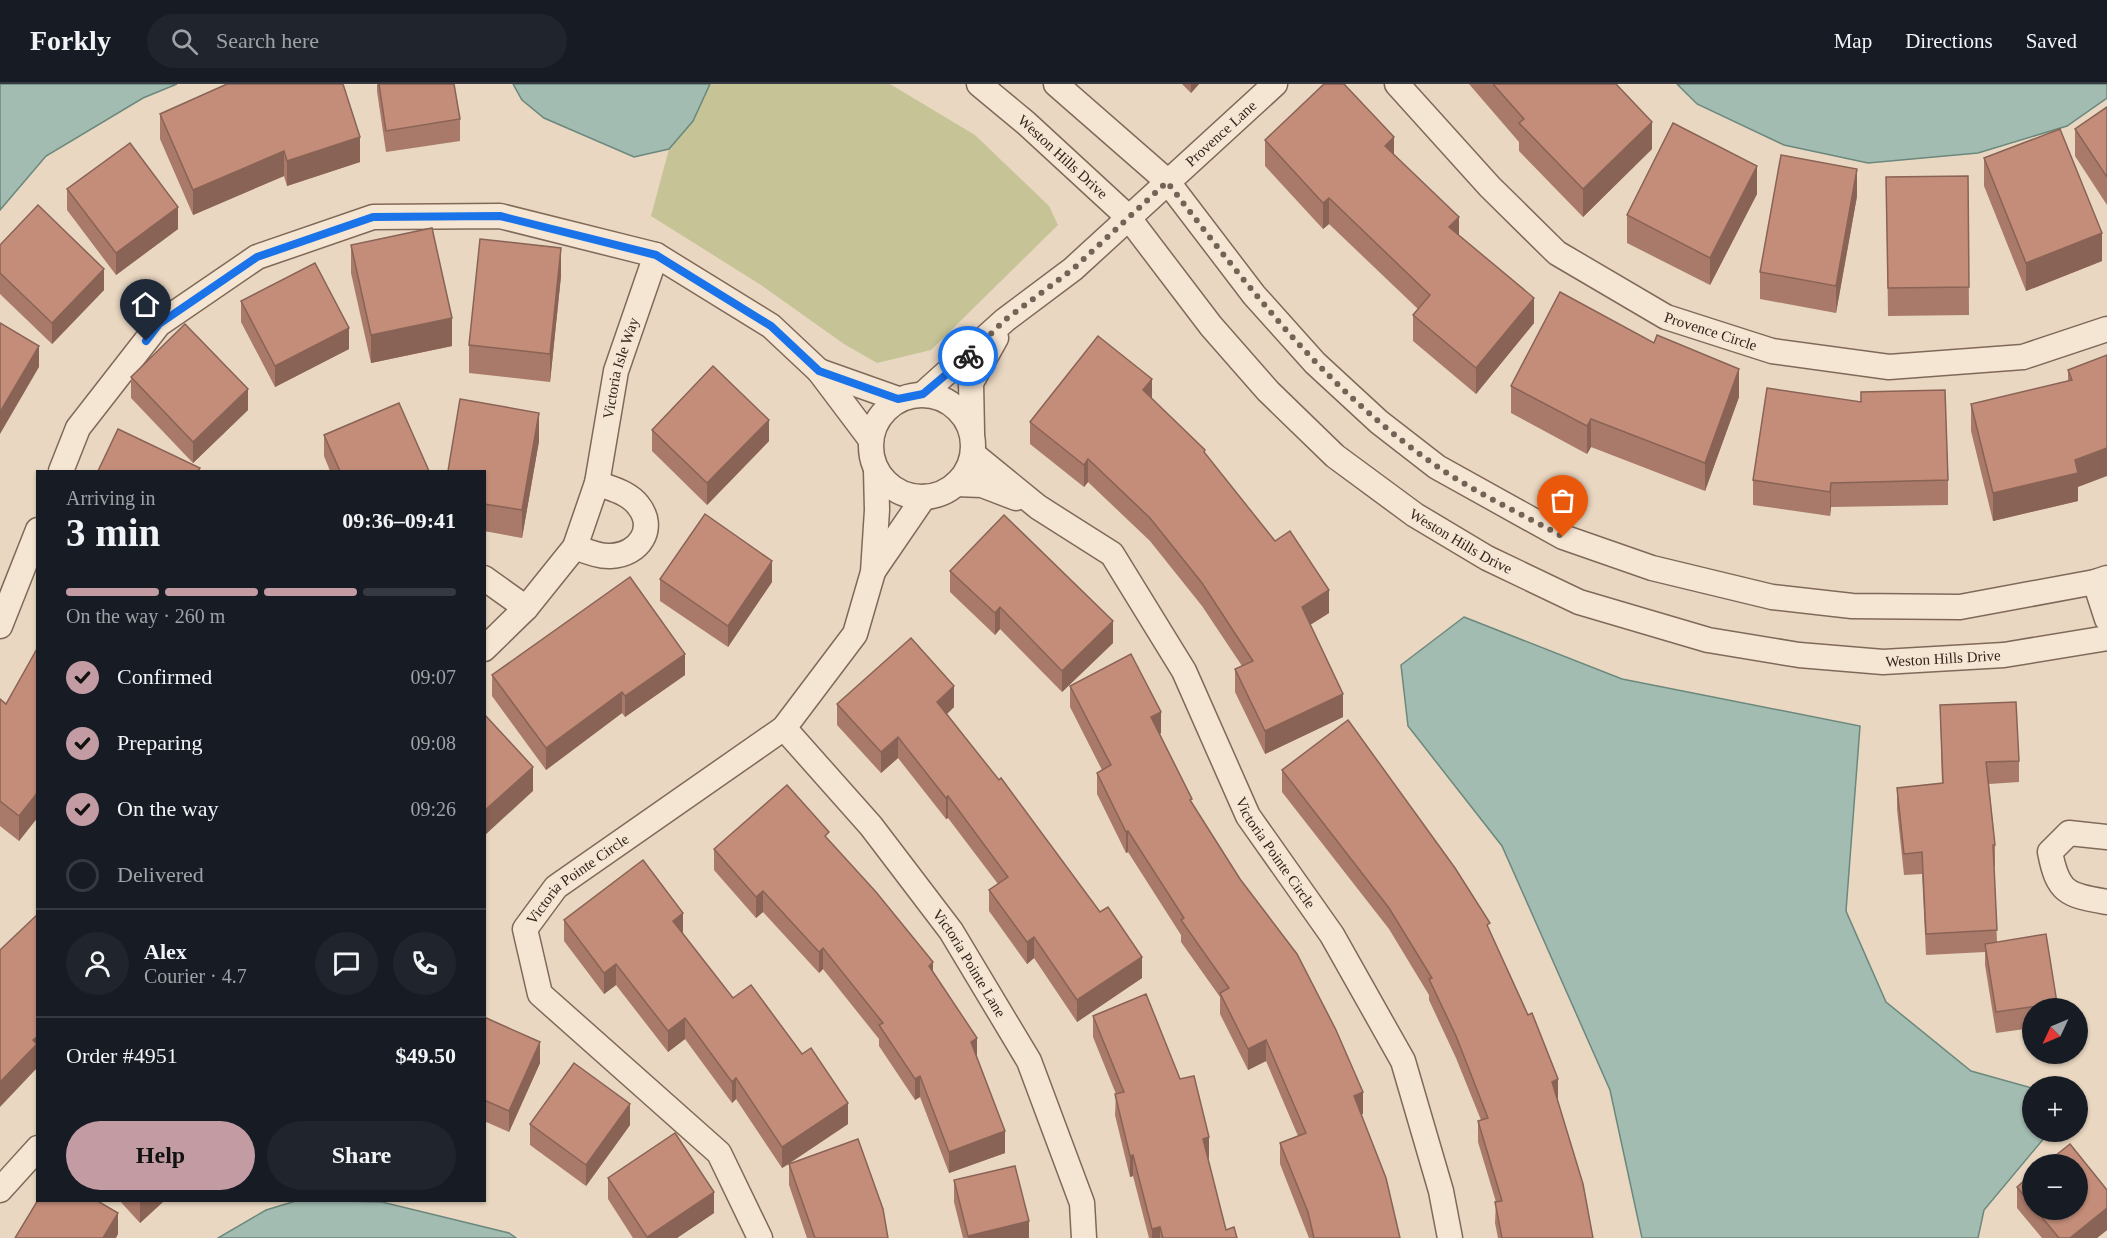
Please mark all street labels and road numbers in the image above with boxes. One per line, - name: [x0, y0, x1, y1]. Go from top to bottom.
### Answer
- street label: Provence Lane: [1182, 97, 1260, 170]
- street label: Weston Hills Drive: [1015, 112, 1111, 202]
- street label: Provence Circle: [1662, 309, 1759, 354]
- street label: Victoria Isle Way: [600, 315, 642, 420]
- street label: Weston Hills Drive: [1407, 506, 1515, 577]
- street label: Weston Hills Drive: [1885, 647, 2002, 670]
- street label: Victoria Pointe Circle: [1233, 795, 1319, 912]
- street label: Victoria Pointe Circle: [523, 831, 632, 927]
- street label: Victoria Pointe Lane: [929, 906, 1009, 1020]

